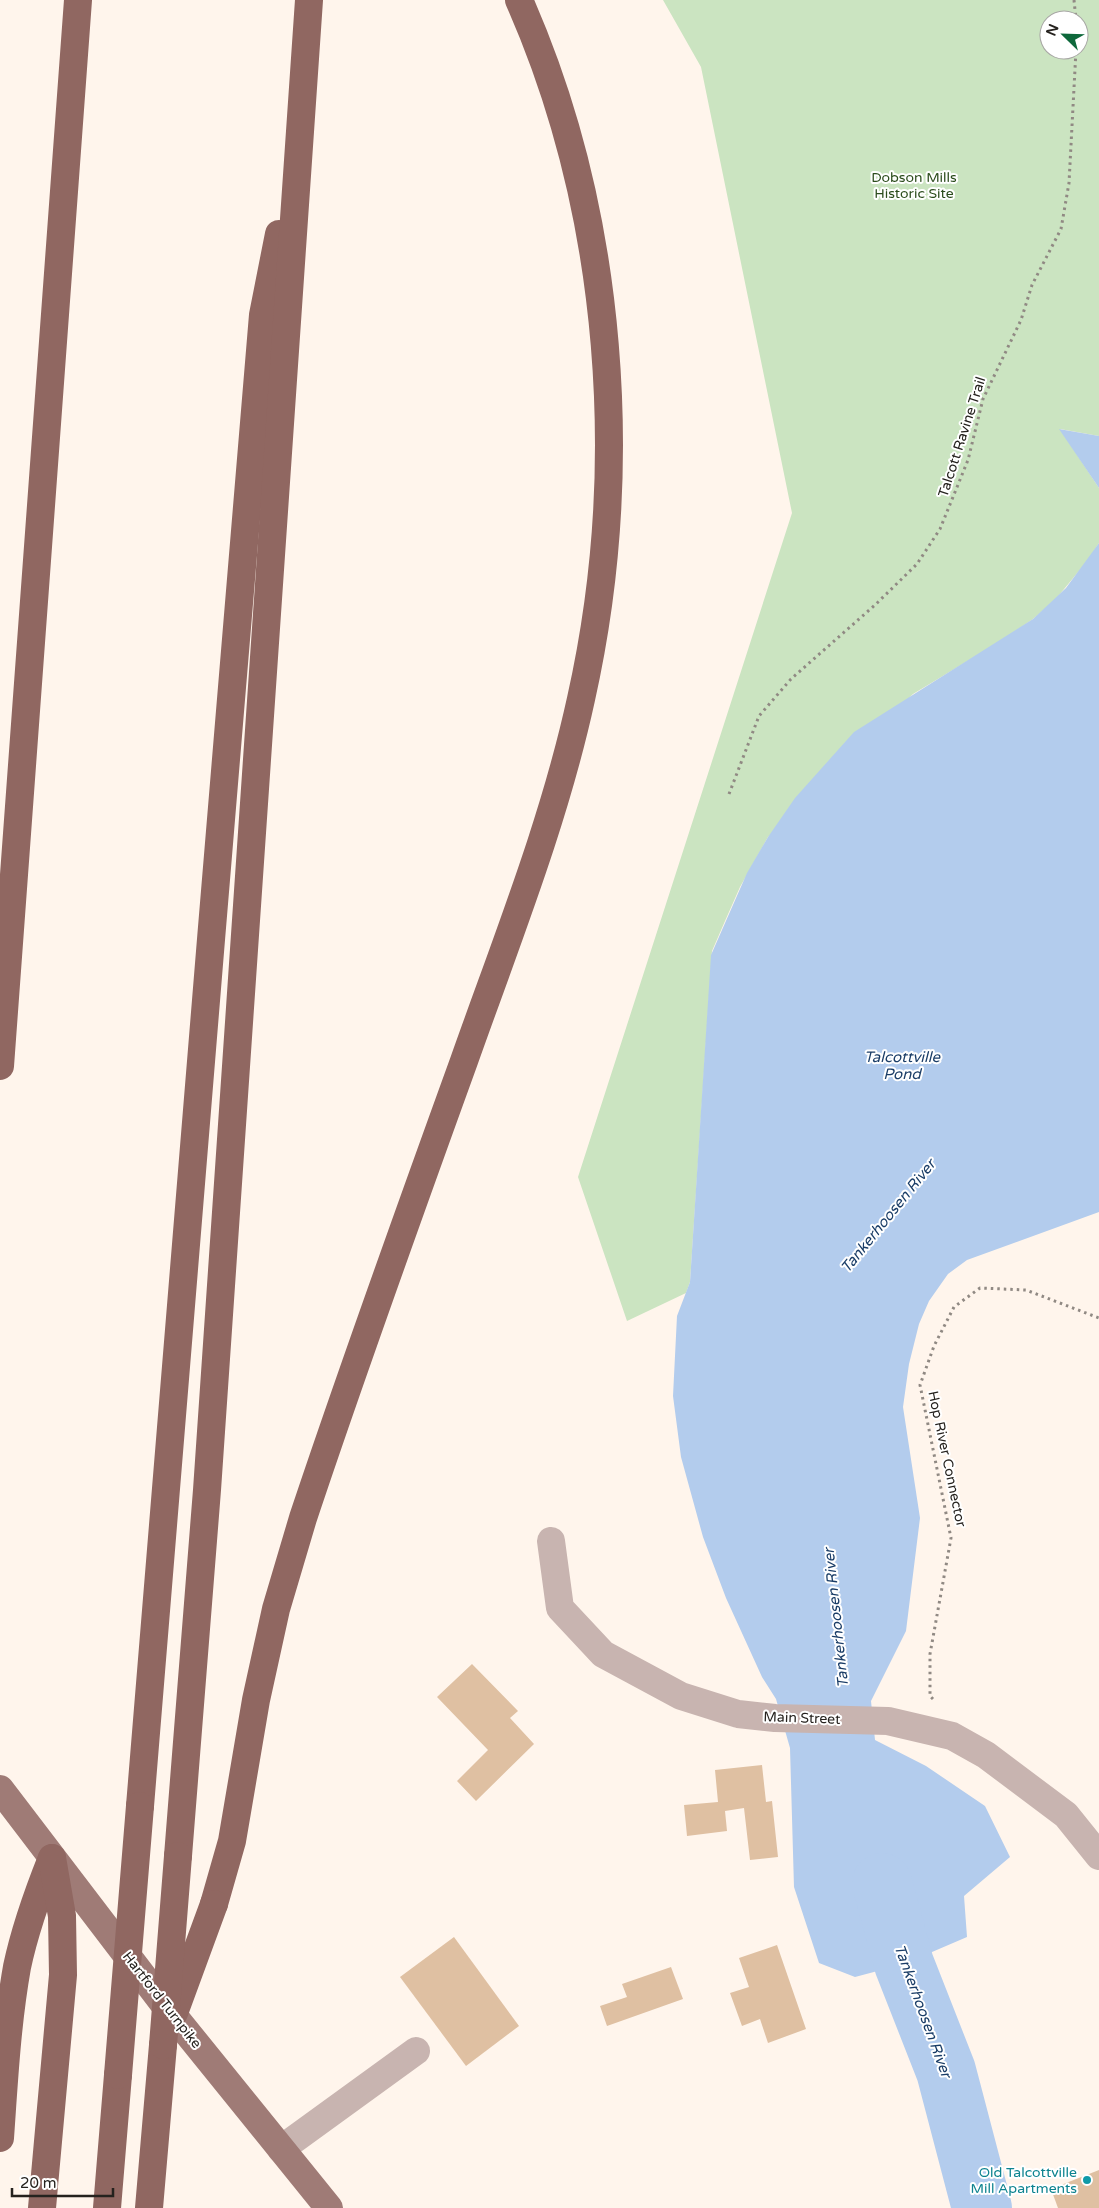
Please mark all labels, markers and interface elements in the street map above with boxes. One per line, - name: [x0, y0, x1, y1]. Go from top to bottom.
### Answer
- north arrow: [1039, 10, 1089, 60]
- text: N: [1042, 22, 1063, 39]
- park label: Dobson Mills Historic Site: [871, 169, 957, 202]
- street label: Talcott Ravine Trail: [935, 375, 989, 499]
- water label: Talcottville Pond: [864, 1048, 942, 1083]
- water label: Tankerhoosen River: [837, 1154, 941, 1276]
- street label: Hop River Connector: [924, 1389, 970, 1529]
- water label: Tankerhoosen River: [819, 1545, 852, 1689]
- street label: Main Street: [763, 1708, 841, 1728]
- water label: Tankerhoosen River: [891, 1942, 956, 2082]
- street label: Hartford Turnpike: [119, 1948, 205, 2052]
- place label: Old Talcottville Mill Apartments: [971, 2164, 1077, 2197]
- scale bar: [12, 2166, 114, 2198]
- text: 20 m: [20, 2174, 57, 2192]
- marker: Old Talcottville Mill Apartments: [1081, 2174, 1093, 2186]

